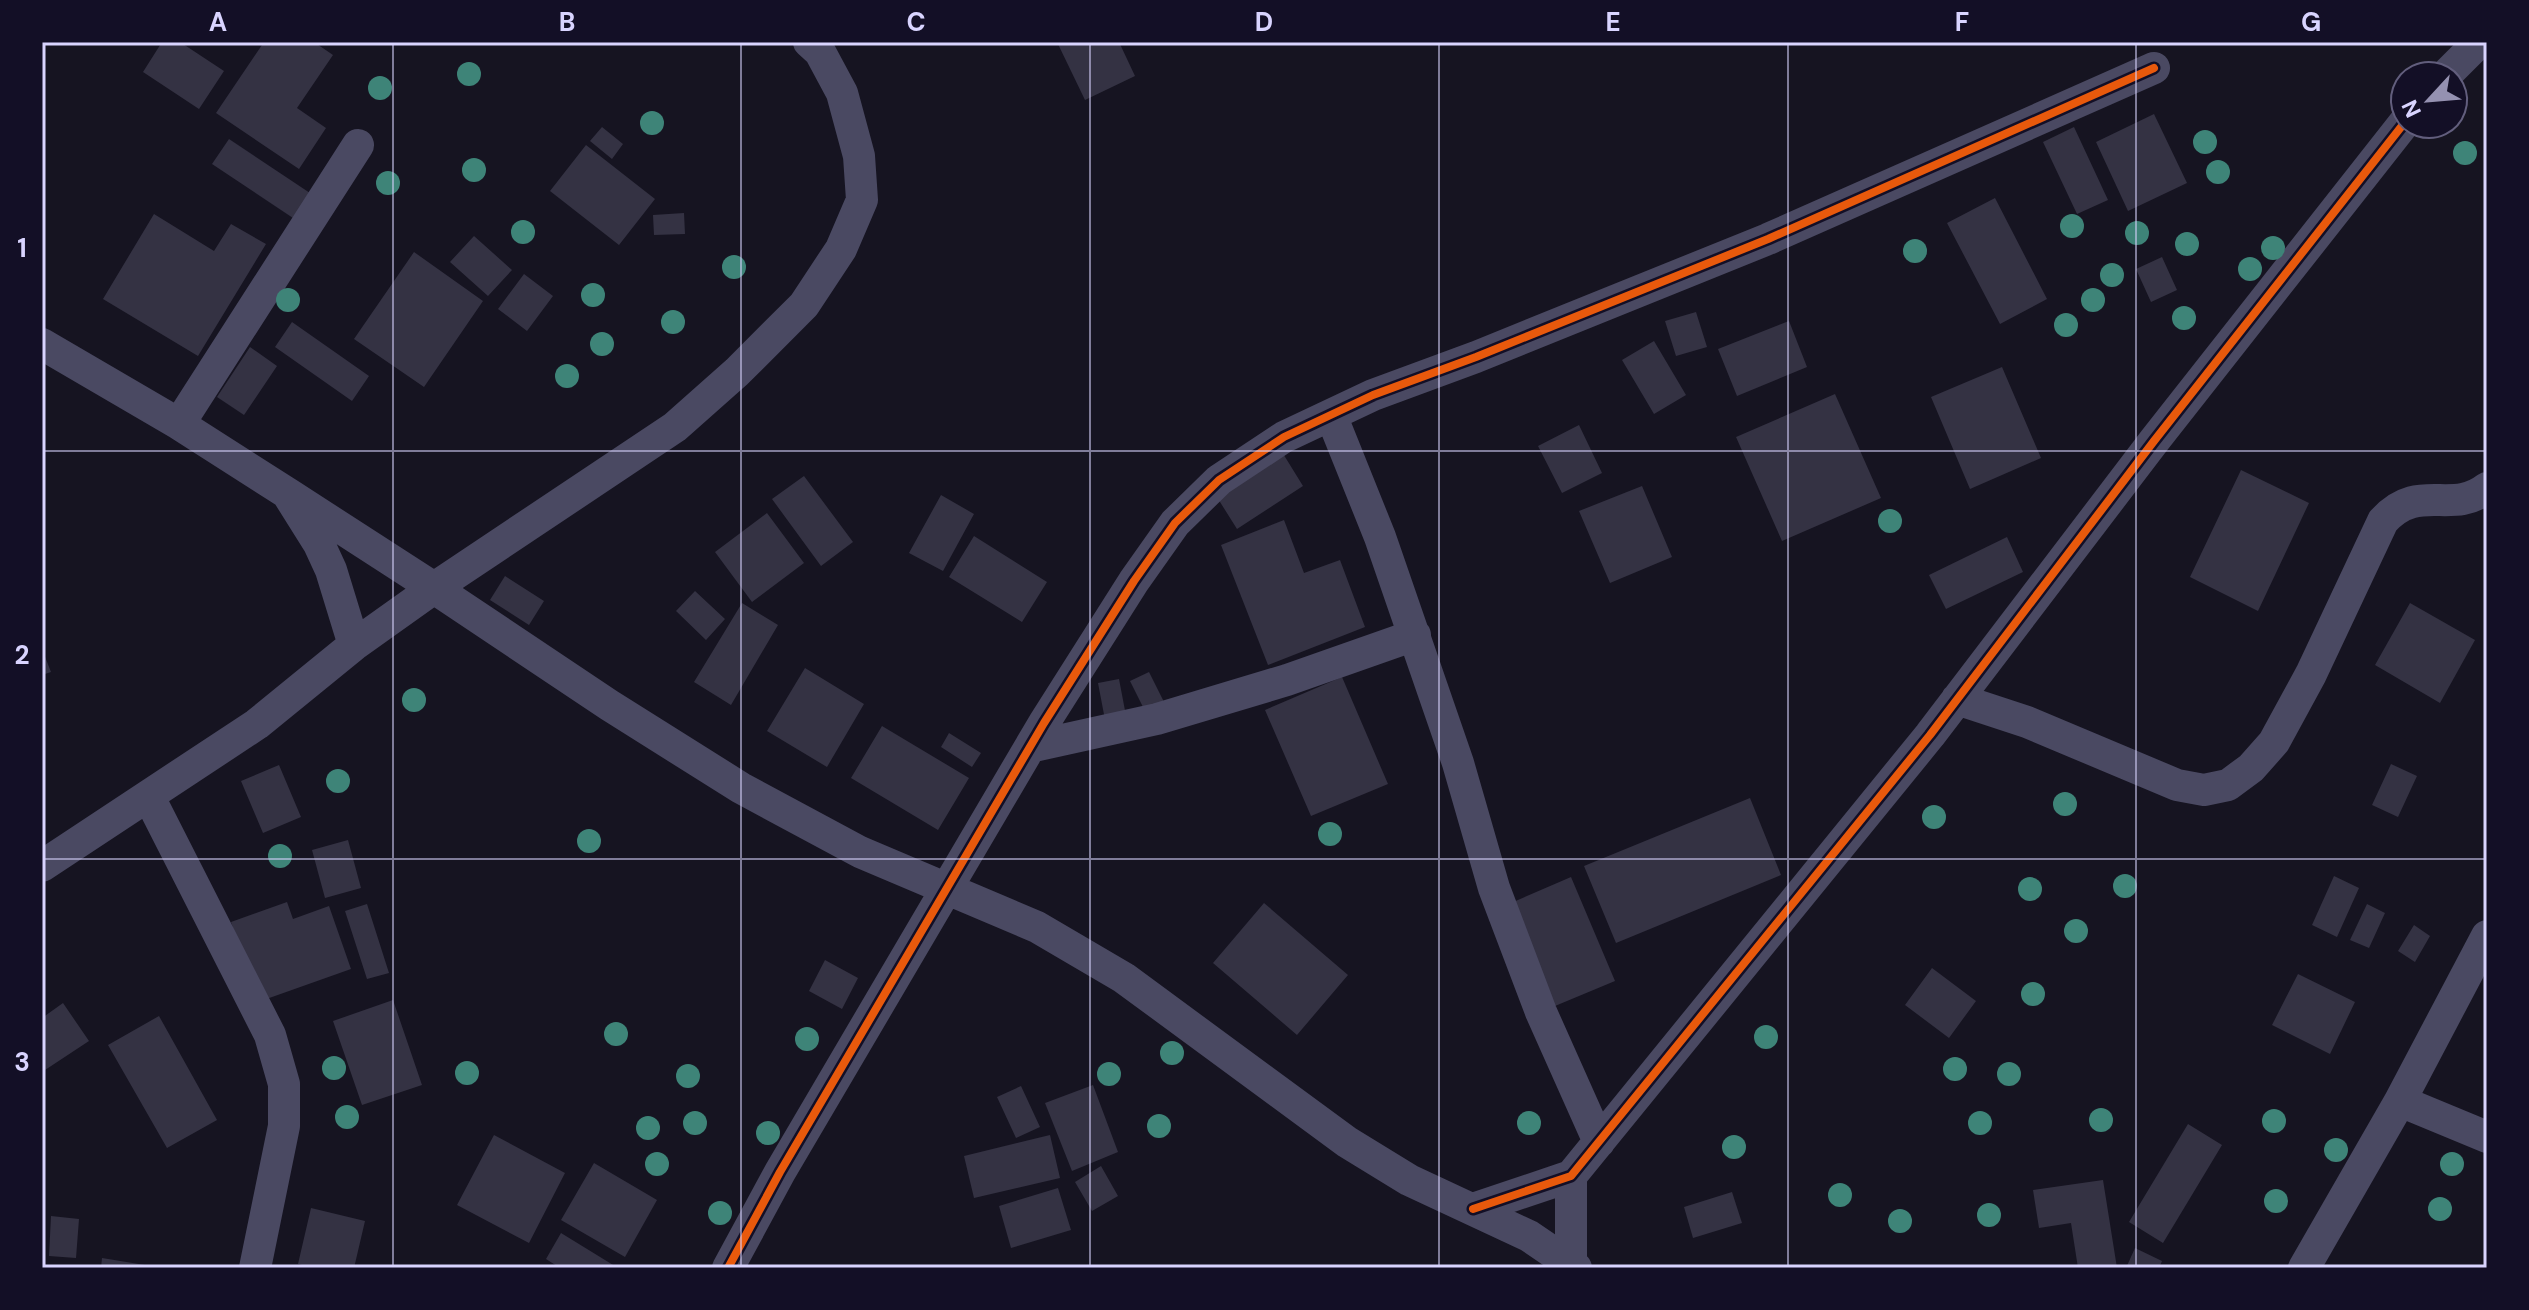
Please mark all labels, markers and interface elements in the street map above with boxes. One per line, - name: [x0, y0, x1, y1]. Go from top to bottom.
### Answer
- text: A: [209, 5, 227, 39]
- text: B: [559, 5, 575, 39]
- text: C: [906, 5, 926, 39]
- text: D: [1255, 5, 1273, 39]
- text: E: [1605, 5, 1621, 39]
- text: F: [1955, 5, 1969, 39]
- text: G: [2301, 5, 2321, 39]
- north arrow: [2389, 60, 2469, 140]
- text: N: [2395, 95, 2428, 122]
- text: 1: [17, 231, 27, 265]
- text: 2: [14, 638, 30, 672]
- text: 3: [14, 1045, 30, 1079]

